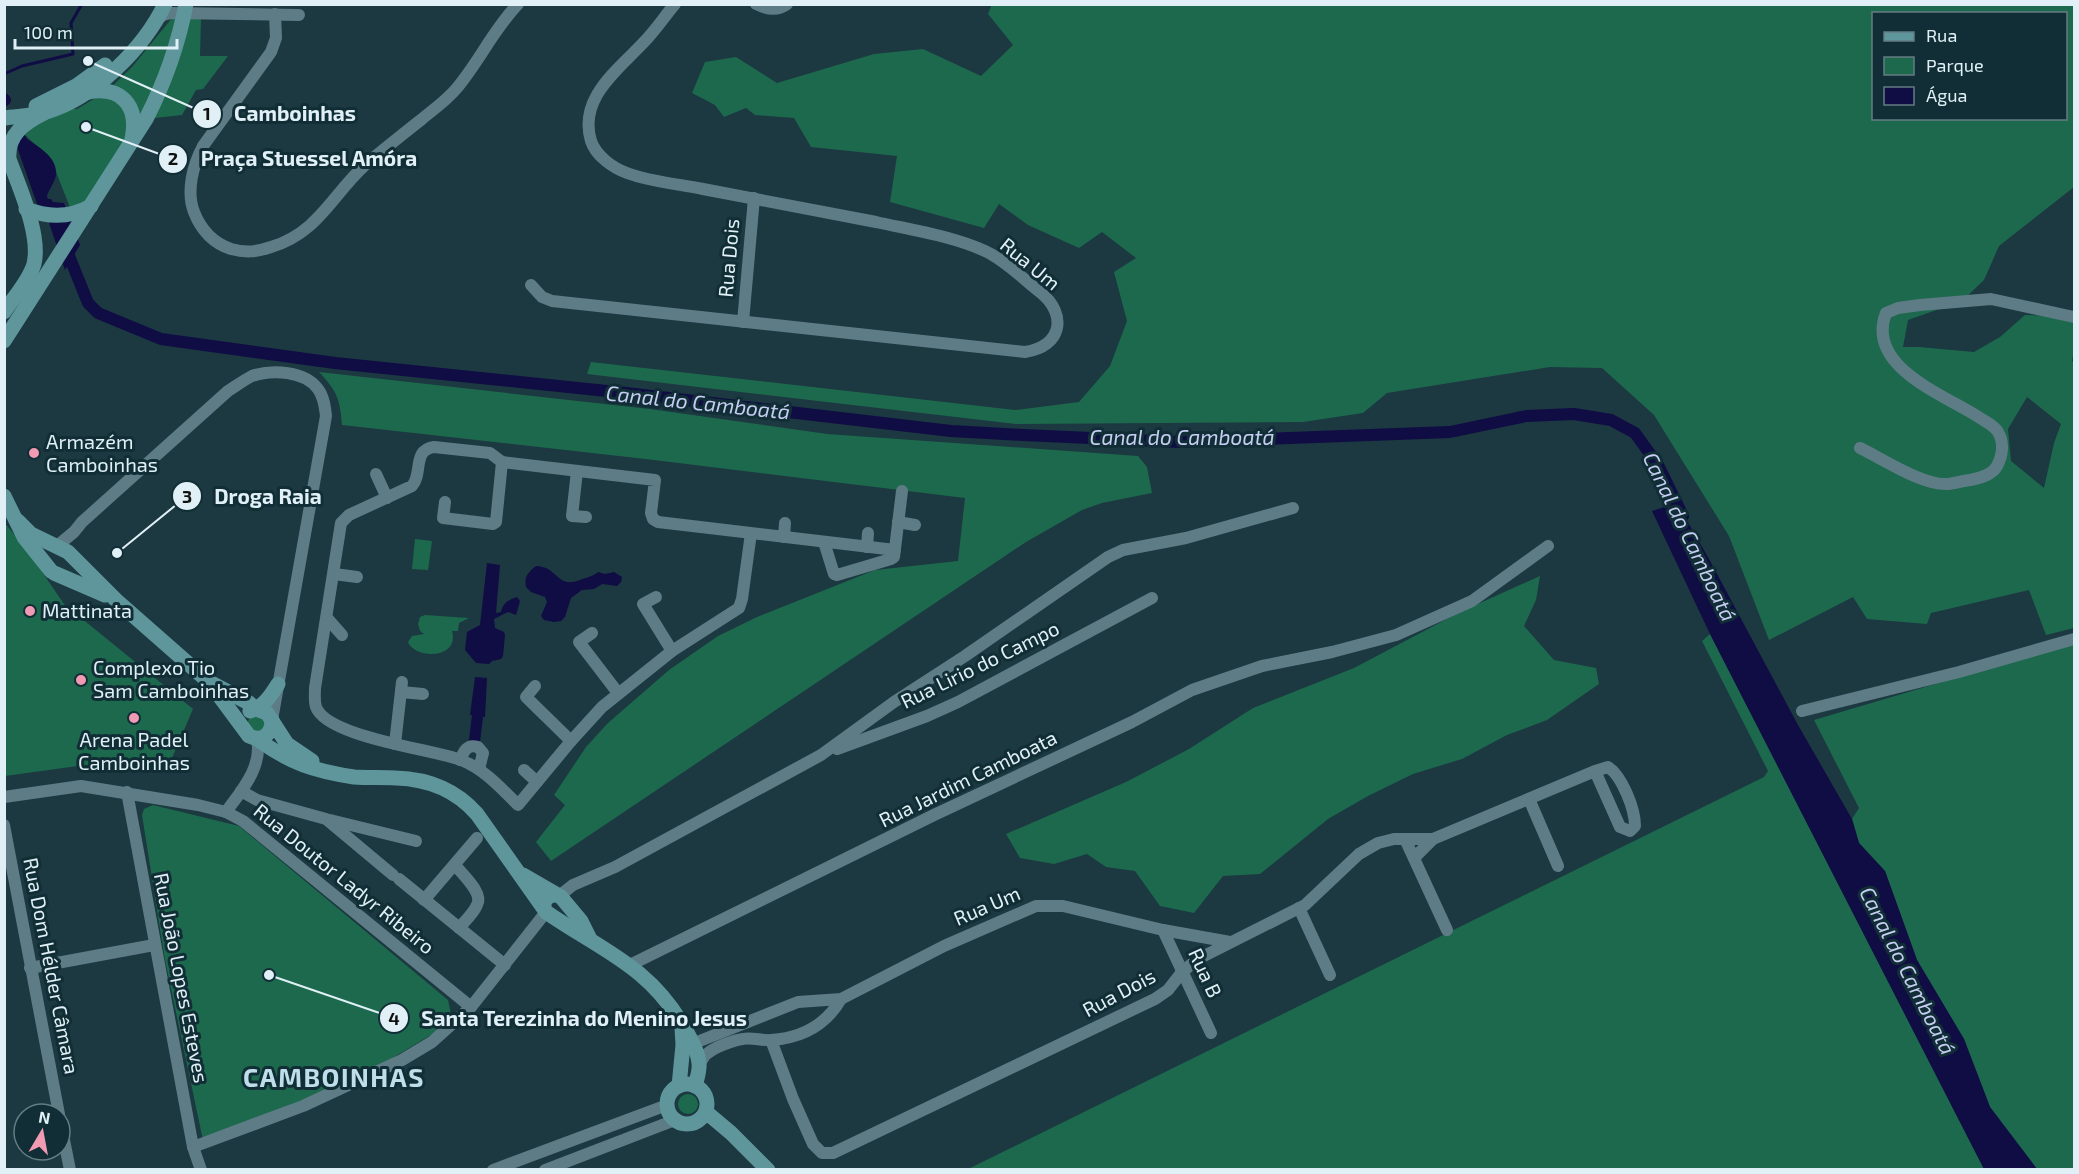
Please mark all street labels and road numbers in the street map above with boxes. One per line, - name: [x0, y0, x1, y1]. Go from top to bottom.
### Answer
- street label: Rua Dois: [713, 218, 743, 298]
- street label: Rua Um: [996, 232, 1065, 295]
- street label: Rua Lirio do Campo: [896, 615, 1063, 713]
- street label: Rua Jardim Camboata: [875, 725, 1060, 832]
- street label: Rua Doutor Ladyr Ribeiro: [250, 798, 440, 958]
- street label: Rua Dom Hélder Câmara: [19, 856, 85, 1076]
- street label: Rua João Lopes Esteves: [150, 871, 214, 1085]
- street label: Rua Um: [950, 880, 1024, 930]
- street label: Rua B: [1184, 944, 1228, 1001]
- street label: Rua Dois: [1078, 963, 1159, 1021]

